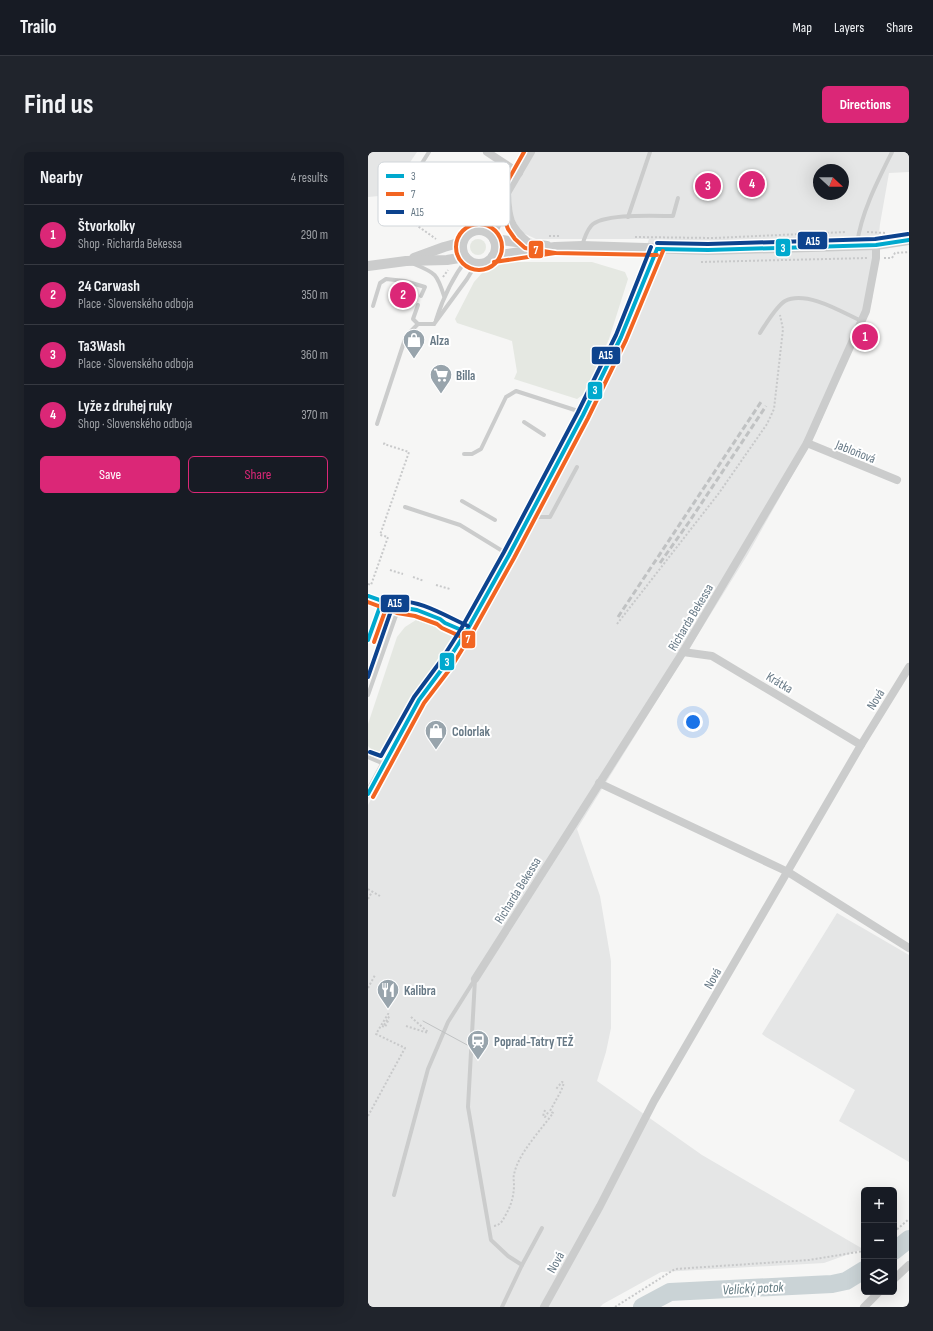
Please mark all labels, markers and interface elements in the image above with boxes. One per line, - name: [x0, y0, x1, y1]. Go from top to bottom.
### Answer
- text: Trailo: [20, 16, 57, 39]
- text: Map: [792, 19, 812, 36]
- text: Layers: [834, 19, 864, 36]
- text: Share: [886, 19, 913, 36]
- button: Directions: [822, 86, 909, 123]
- text: Find us: [24, 88, 93, 121]
- legend: [378, 162, 510, 226]
- north arrow: [813, 164, 849, 200]
- text: Nearby: [40, 168, 83, 188]
- pin: 4: [739, 169, 765, 199]
- text: 4 results: [291, 170, 328, 186]
- text: 3: [411, 170, 416, 183]
- pin: 3: [695, 171, 721, 201]
- text: 7: [411, 188, 416, 201]
- text: A15: [410, 206, 424, 219]
- text: Štvorkolky: [78, 217, 135, 236]
- text: 1: [50, 227, 56, 243]
- text: 290 m: [301, 227, 328, 243]
- line badge: A15: [797, 231, 828, 250]
- text: A15: [805, 235, 820, 248]
- text: Shop · Richarda Bekessa: [78, 236, 182, 252]
- line badge: 3: [775, 238, 791, 257]
- line badge: 7: [528, 240, 544, 259]
- text: 3: [781, 242, 786, 255]
- text: 7: [534, 244, 539, 257]
- text: 24 Carwash: [78, 277, 140, 296]
- pin: 2: [390, 280, 416, 310]
- text: 2: [50, 287, 56, 303]
- text: 350 m: [301, 287, 328, 303]
- text: Place · Slovenského odboja: [78, 296, 194, 312]
- pin: 1: [852, 322, 878, 352]
- shop icon: Alza: [401, 327, 427, 360]
- place label: Alza: [429, 333, 449, 349]
- text: Ta3Wash: [78, 337, 125, 356]
- line badge: A15: [591, 346, 621, 365]
- text: 3: [50, 347, 56, 363]
- text: 360 m: [301, 347, 328, 363]
- text: A15: [598, 349, 613, 362]
- text: Place · Slovenského odboja: [78, 356, 194, 372]
- supermarket icon: Billa: [428, 362, 454, 395]
- place label: Billa: [456, 368, 475, 384]
- line badge: 3: [587, 381, 603, 400]
- text: 3: [593, 384, 598, 397]
- text: Lyže z druhej ruky: [78, 397, 172, 416]
- text: 4: [50, 407, 56, 423]
- text: 370 m: [301, 407, 328, 423]
- text: Shop · Slovenského odboja: [78, 416, 192, 432]
- street label: Jabloňová: [832, 436, 878, 467]
- button: Save: [40, 456, 180, 493]
- button: Share: [188, 456, 328, 493]
- street label: Richarda Bekessa: [665, 581, 717, 654]
- line badge: A15: [380, 594, 410, 613]
- text: A15: [387, 597, 402, 610]
- line badge: 7: [461, 630, 476, 649]
- text: 7: [466, 633, 471, 646]
- line badge: 3: [439, 652, 455, 671]
- text: 3: [445, 656, 450, 669]
- street label: Krátka: [763, 669, 796, 697]
- street label: Nová: [863, 686, 888, 713]
- your location: [683, 712, 703, 732]
- shop icon: Colorlak: [423, 718, 449, 751]
- place label: Colorlak: [452, 724, 491, 740]
- street label: Richarda Bekessa: [491, 854, 545, 927]
- street label: Nová: [700, 965, 725, 992]
- restaurant icon: Kalibra: [375, 977, 401, 1010]
- place label: Kalibra: [404, 983, 436, 999]
- station icon: Poprad-Tatry TEŽ: [465, 1028, 491, 1061]
- place label: Poprad-Tatry TEŽ: [494, 1034, 574, 1050]
- map controls: [861, 1187, 897, 1295]
- button: +: [861, 1187, 897, 1223]
- button: −: [861, 1223, 897, 1259]
- street label: Nová: [544, 1249, 568, 1276]
- button: layers: [861, 1259, 897, 1295]
- water label: Velický potok: [722, 1278, 785, 1299]

